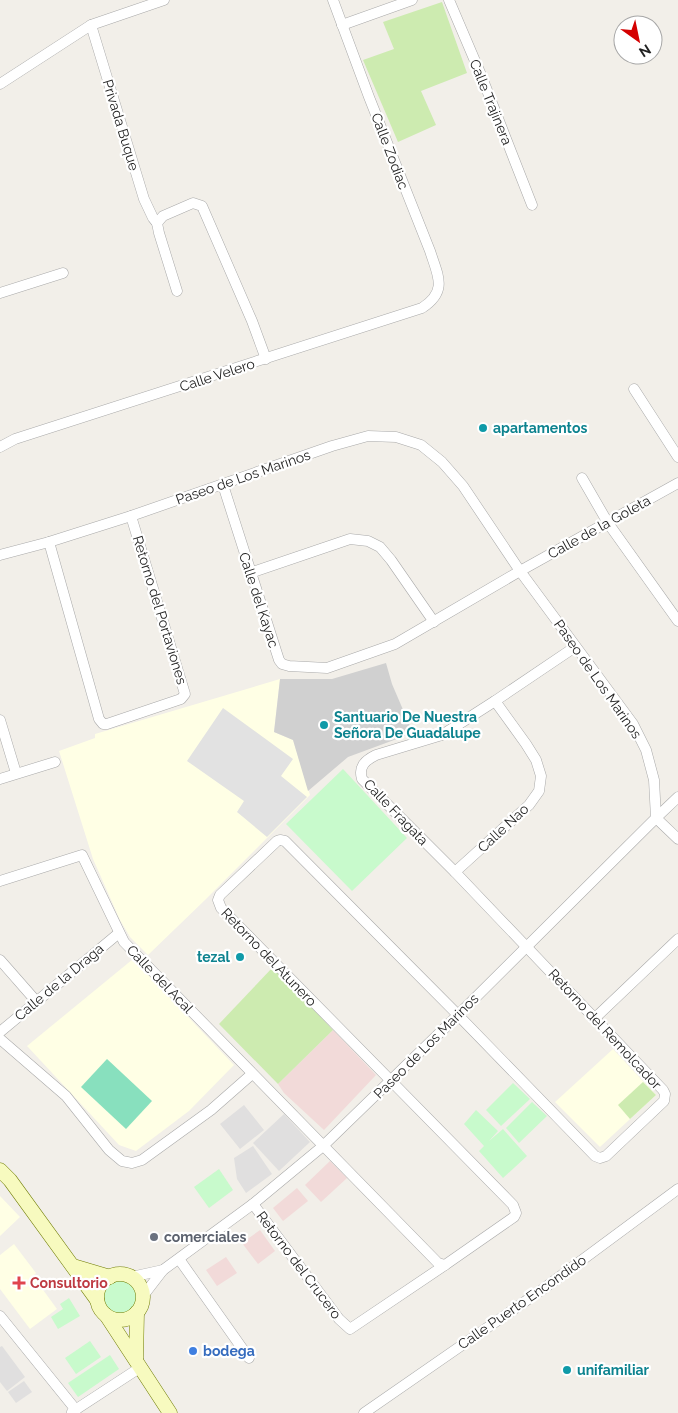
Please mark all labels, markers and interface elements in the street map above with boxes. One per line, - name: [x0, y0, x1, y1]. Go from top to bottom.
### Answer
- north arrow: [613, 15, 663, 65]
- text: N: [636, 41, 654, 61]
- street label: Calle Trajinera: [467, 57, 515, 147]
- street label: Privada Buque: [100, 78, 142, 172]
- street label: Calle Zodiac: [368, 110, 412, 192]
- street label: Calle Velero: [177, 355, 257, 395]
- place label: apartamentos: [493, 420, 587, 436]
- marker: apartamentos: [477, 422, 489, 434]
- street label: Paseo de Los Marinos: [174, 446, 313, 508]
- street label: Calle de la Goleta: [545, 492, 653, 562]
- street label: Retorno del Portaviones: [130, 534, 190, 687]
- street label: Calle del Kayac: [236, 550, 282, 650]
- street label: Paseo de Los Marinos: [551, 617, 645, 742]
- place label: Santuario De Nuestra Señora De Guadalupe: [334, 709, 481, 741]
- marker: Santuario De Nuestra Señora De Guadalupe: [318, 719, 330, 731]
- street label: Calle Fragata: [361, 776, 431, 848]
- street label: Calle Nao: [474, 801, 532, 855]
- street label: Retorno del Atunero: [218, 905, 320, 1009]
- street label: Calle de la Draga: [11, 940, 107, 1024]
- street label: Calle del Acal: [124, 942, 197, 1017]
- place label: tezal: [197, 949, 231, 965]
- marker: tezal: [234, 951, 246, 963]
- street label: Retorno del Remolcador: [545, 966, 665, 1092]
- street label: Paseo de Los Marinos: [370, 990, 482, 1102]
- street label: Retorno del Crucero: [253, 1208, 345, 1322]
- place label: comerciales: [164, 1229, 246, 1245]
- marker: comerciales: [148, 1231, 160, 1243]
- street label: Calle Puerto Encondido: [455, 1252, 589, 1352]
- place label: Consultorio: [30, 1275, 108, 1291]
- marker: Consultorio: [12, 1276, 26, 1290]
- place label: bodega: [203, 1343, 255, 1359]
- marker: bodega: [187, 1345, 199, 1357]
- place label: unifamiliar: [577, 1362, 650, 1378]
- marker: unifamiliar: [561, 1364, 573, 1376]

